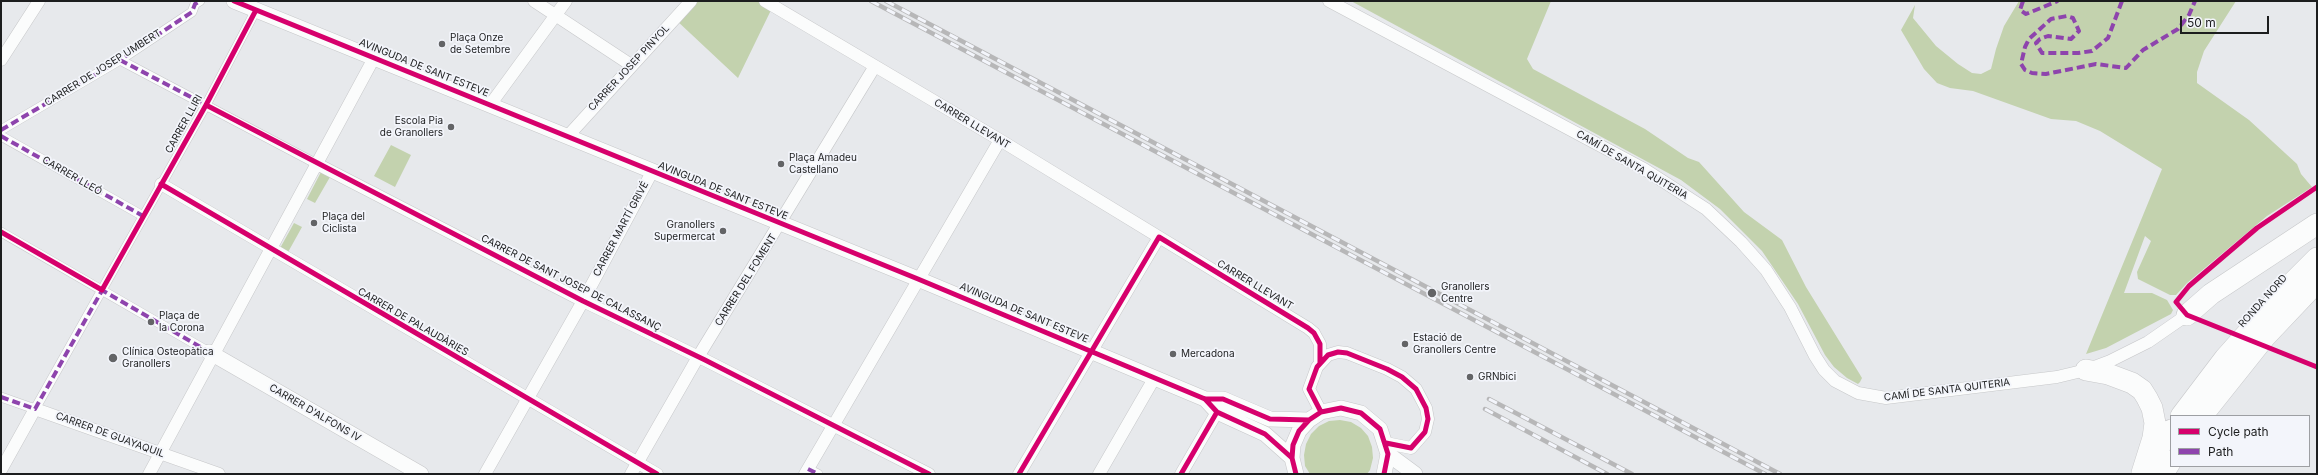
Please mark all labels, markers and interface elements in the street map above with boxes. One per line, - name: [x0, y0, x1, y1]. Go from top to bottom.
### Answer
- scale bar: [2182, 8, 2271, 34]
- text: 50 m: [2187, 15, 2216, 30]
- street label: CARRER JOSEP PINYOL: [586, 22, 672, 114]
- street label: CARRER DE JOSEP UMBERT: [43, 27, 163, 109]
- place label: Plaça Onze de Setembre: [450, 32, 510, 56]
- street label: AVINGUDA DE SANT ESTEVE: [357, 36, 491, 100]
- marker: Plaça Onze de Setembre: [437, 39, 447, 49]
- street label: CARRER LLIRI: [163, 93, 205, 155]
- street label: CARRER LLEVANT: [932, 97, 1012, 151]
- place label: Escola Pia de Granollers: [380, 115, 443, 138]
- marker: Escola Pia de Granollers: [446, 122, 456, 132]
- street label: CAMÍ DE SANTA QUITERIA: [1574, 128, 1690, 202]
- place label: Plaça Amadeu Castellano: [789, 152, 857, 176]
- street label: CARRER LLEÓ: [40, 154, 104, 198]
- street label: AVINGUDA DE SANT ESTEVE: [656, 159, 790, 223]
- marker: Plaça Amadeu Castellano: [776, 159, 786, 169]
- street label: CARRER MARTÍ GRIVÉ: [591, 179, 651, 279]
- place label: Plaça del Ciclista: [322, 211, 365, 234]
- marker: Plaça del Ciclista: [309, 218, 319, 228]
- place label: Granollers Supermercat: [654, 219, 715, 242]
- marker: Granollers Supermercat: [718, 226, 728, 236]
- street label: CARRER DE SANT JOSEP DE CALASSANÇ: [479, 232, 663, 334]
- street label: CARRER DEL FOMENT: [713, 232, 779, 328]
- street label: CARRER LLEVANT: [1215, 258, 1295, 312]
- street label: RONDA NORD: [2236, 272, 2290, 330]
- street label: AVINGUDA DE SANT ESTEVE: [958, 280, 1090, 346]
- place label: Granollers Centre: [1441, 281, 1489, 304]
- street label: CARRER DE PALAUDÀRIES: [356, 285, 470, 359]
- marker: Granollers Centre: [1426, 287, 1438, 299]
- place label: Plaça de la Corona: [159, 310, 204, 334]
- marker: Plaça de la Corona: [146, 317, 156, 327]
- place label: Estació de Granollers Centre: [1413, 332, 1496, 356]
- marker: Estació de Granollers Centre: [1400, 339, 1410, 349]
- place label: Clínica Osteopàtica Granollers: [122, 346, 214, 370]
- place label: Mercadona: [1181, 348, 1235, 360]
- marker: Mercadona: [1168, 349, 1178, 359]
- marker: Clínica Osteopàtica Granollers: [107, 352, 119, 364]
- place label: GRNbici: [1478, 371, 1516, 383]
- marker: GRNbici: [1465, 372, 1475, 382]
- street label: CAMÍ DE SANTA QUITERIA: [1883, 376, 2011, 404]
- street label: CARRER D'ALFONS IV: [267, 382, 363, 444]
- street label: CARRER DE GUAYAQUIL: [54, 410, 166, 460]
- legend: [2170, 415, 2310, 467]
- text: Cycle path: [2208, 424, 2269, 439]
- text: Path: [2208, 444, 2233, 459]

